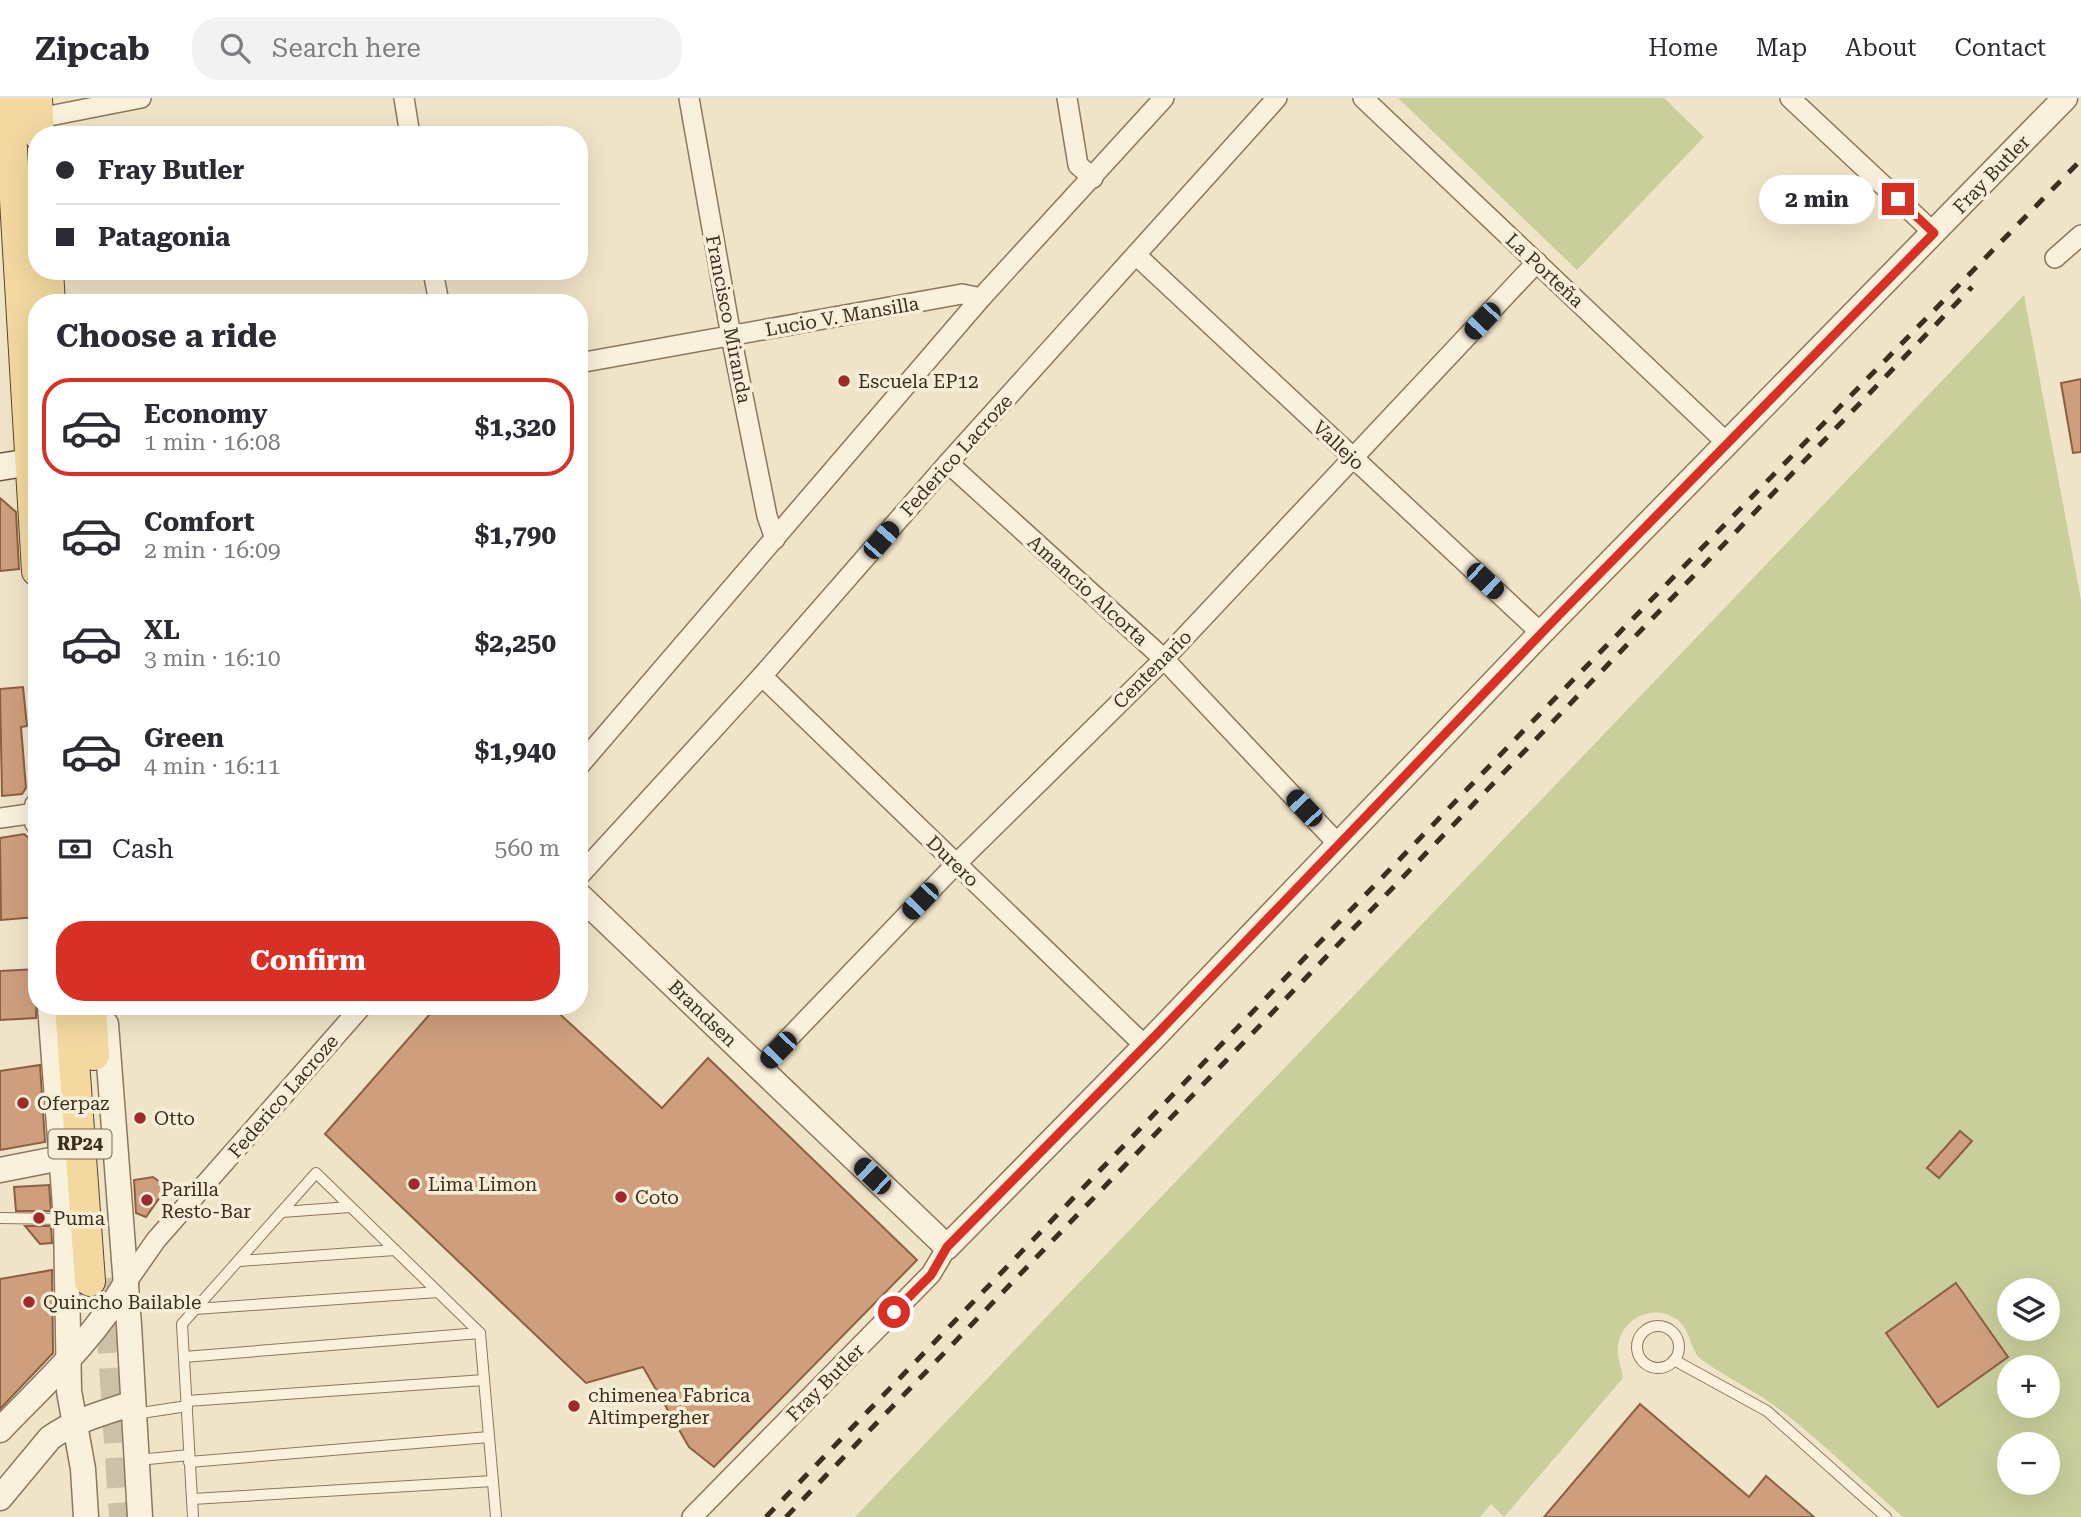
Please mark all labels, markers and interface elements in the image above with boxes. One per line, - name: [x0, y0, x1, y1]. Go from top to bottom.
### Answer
- search box: [192, 17, 682, 80]
- text: Zipcab: [35, 29, 150, 68]
- icon: search: [216, 29, 254, 67]
- text: Search here: [272, 33, 421, 63]
- text: Home: [1648, 34, 1718, 62]
- text: Map: [1756, 34, 1807, 62]
- text: About: [1845, 34, 1916, 62]
- text: Contact: [1954, 34, 2046, 62]
- street label: Fray Butler: [1948, 130, 2035, 218]
- text: Fray Butler: [98, 155, 244, 185]
- callout: 2 min: [1758, 174, 1874, 224]
- route end: [1882, 183, 1914, 215]
- text: 2 min: [1785, 186, 1849, 213]
- text: Patagonia: [98, 222, 230, 252]
- street label: La Porteña: [1501, 228, 1589, 313]
- street label: Francisco Miranda: [701, 233, 756, 406]
- street label: Lucio V. Mansilla: [763, 292, 921, 341]
- car: [1460, 298, 1505, 344]
- text: Choose a ride: [56, 317, 277, 355]
- place label: Escuela EP12: [858, 370, 979, 393]
- marker: Escuela EP12: [836, 373, 852, 389]
- street label: Federico Lacroze: [896, 390, 1017, 521]
- icon: car: [60, 396, 123, 459]
- text: Economy: [144, 399, 267, 429]
- text: $1,320: [475, 412, 556, 442]
- street label: Vallejo: [1308, 416, 1369, 475]
- text: 1 min · 16:08: [144, 429, 281, 456]
- icon: car: [60, 504, 123, 567]
- text: Comfort: [144, 507, 254, 537]
- car: [860, 517, 903, 563]
- text: $1,790: [475, 520, 556, 550]
- street label: Amancio Alcorta: [1023, 530, 1153, 651]
- text: 2 min · 16:09: [144, 537, 281, 564]
- car: [1463, 559, 1508, 603]
- icon: car: [60, 612, 123, 675]
- text: XL: [144, 615, 180, 645]
- street label: Centenario: [1108, 625, 1196, 713]
- text: $2,250: [475, 628, 556, 658]
- text: 3 min · 16:10: [144, 645, 281, 672]
- icon: car: [60, 720, 123, 783]
- text: Green: [144, 723, 224, 753]
- text: $1,940: [475, 736, 556, 766]
- text: 4 min · 16:11: [144, 753, 281, 780]
- car: [1282, 785, 1327, 831]
- icon: cash: [56, 830, 94, 868]
- street label: Durero: [922, 831, 984, 892]
- text: Cash: [112, 834, 174, 864]
- text: 560 m: [495, 835, 560, 862]
- car: [898, 879, 943, 923]
- button: Confirm: [56, 921, 560, 1001]
- street label: Brandsen: [663, 975, 742, 1052]
- car: [756, 1028, 801, 1072]
- street label: Federico Lacroze: [224, 1030, 343, 1163]
- place label: Oferpaz: [37, 1092, 109, 1115]
- marker: Oferpaz: [15, 1095, 31, 1111]
- place label: Otto: [154, 1107, 195, 1130]
- marker: Otto: [132, 1110, 148, 1126]
- road number: RP24: [48, 1129, 112, 1158]
- car: [850, 1154, 895, 1198]
- place label: Lima Limon: [428, 1173, 537, 1196]
- marker: Lima Limon: [406, 1176, 422, 1192]
- place label: Parilla Resto-Bar: [161, 1178, 251, 1223]
- place label: Coto: [635, 1186, 679, 1209]
- marker: Coto: [613, 1189, 629, 1205]
- marker: Parilla Resto-Bar: [139, 1192, 155, 1208]
- place label: Puma: [53, 1207, 106, 1230]
- marker: Puma: [31, 1210, 47, 1226]
- map controls: [1997, 1278, 2060, 1495]
- button: layers: [1997, 1278, 2060, 1341]
- place label: Quincho Bailable: [43, 1291, 201, 1314]
- marker: Quincho Bailable: [21, 1294, 37, 1310]
- route start: [878, 1296, 910, 1328]
- street label: Fray Butler: [782, 1339, 869, 1426]
- button: +: [1997, 1355, 2060, 1418]
- place label: chimenea Fabrica Altimpergher: [588, 1384, 751, 1429]
- marker: chimenea Fabrica Altimpergher: [566, 1398, 582, 1414]
- button: −: [1997, 1432, 2060, 1495]

